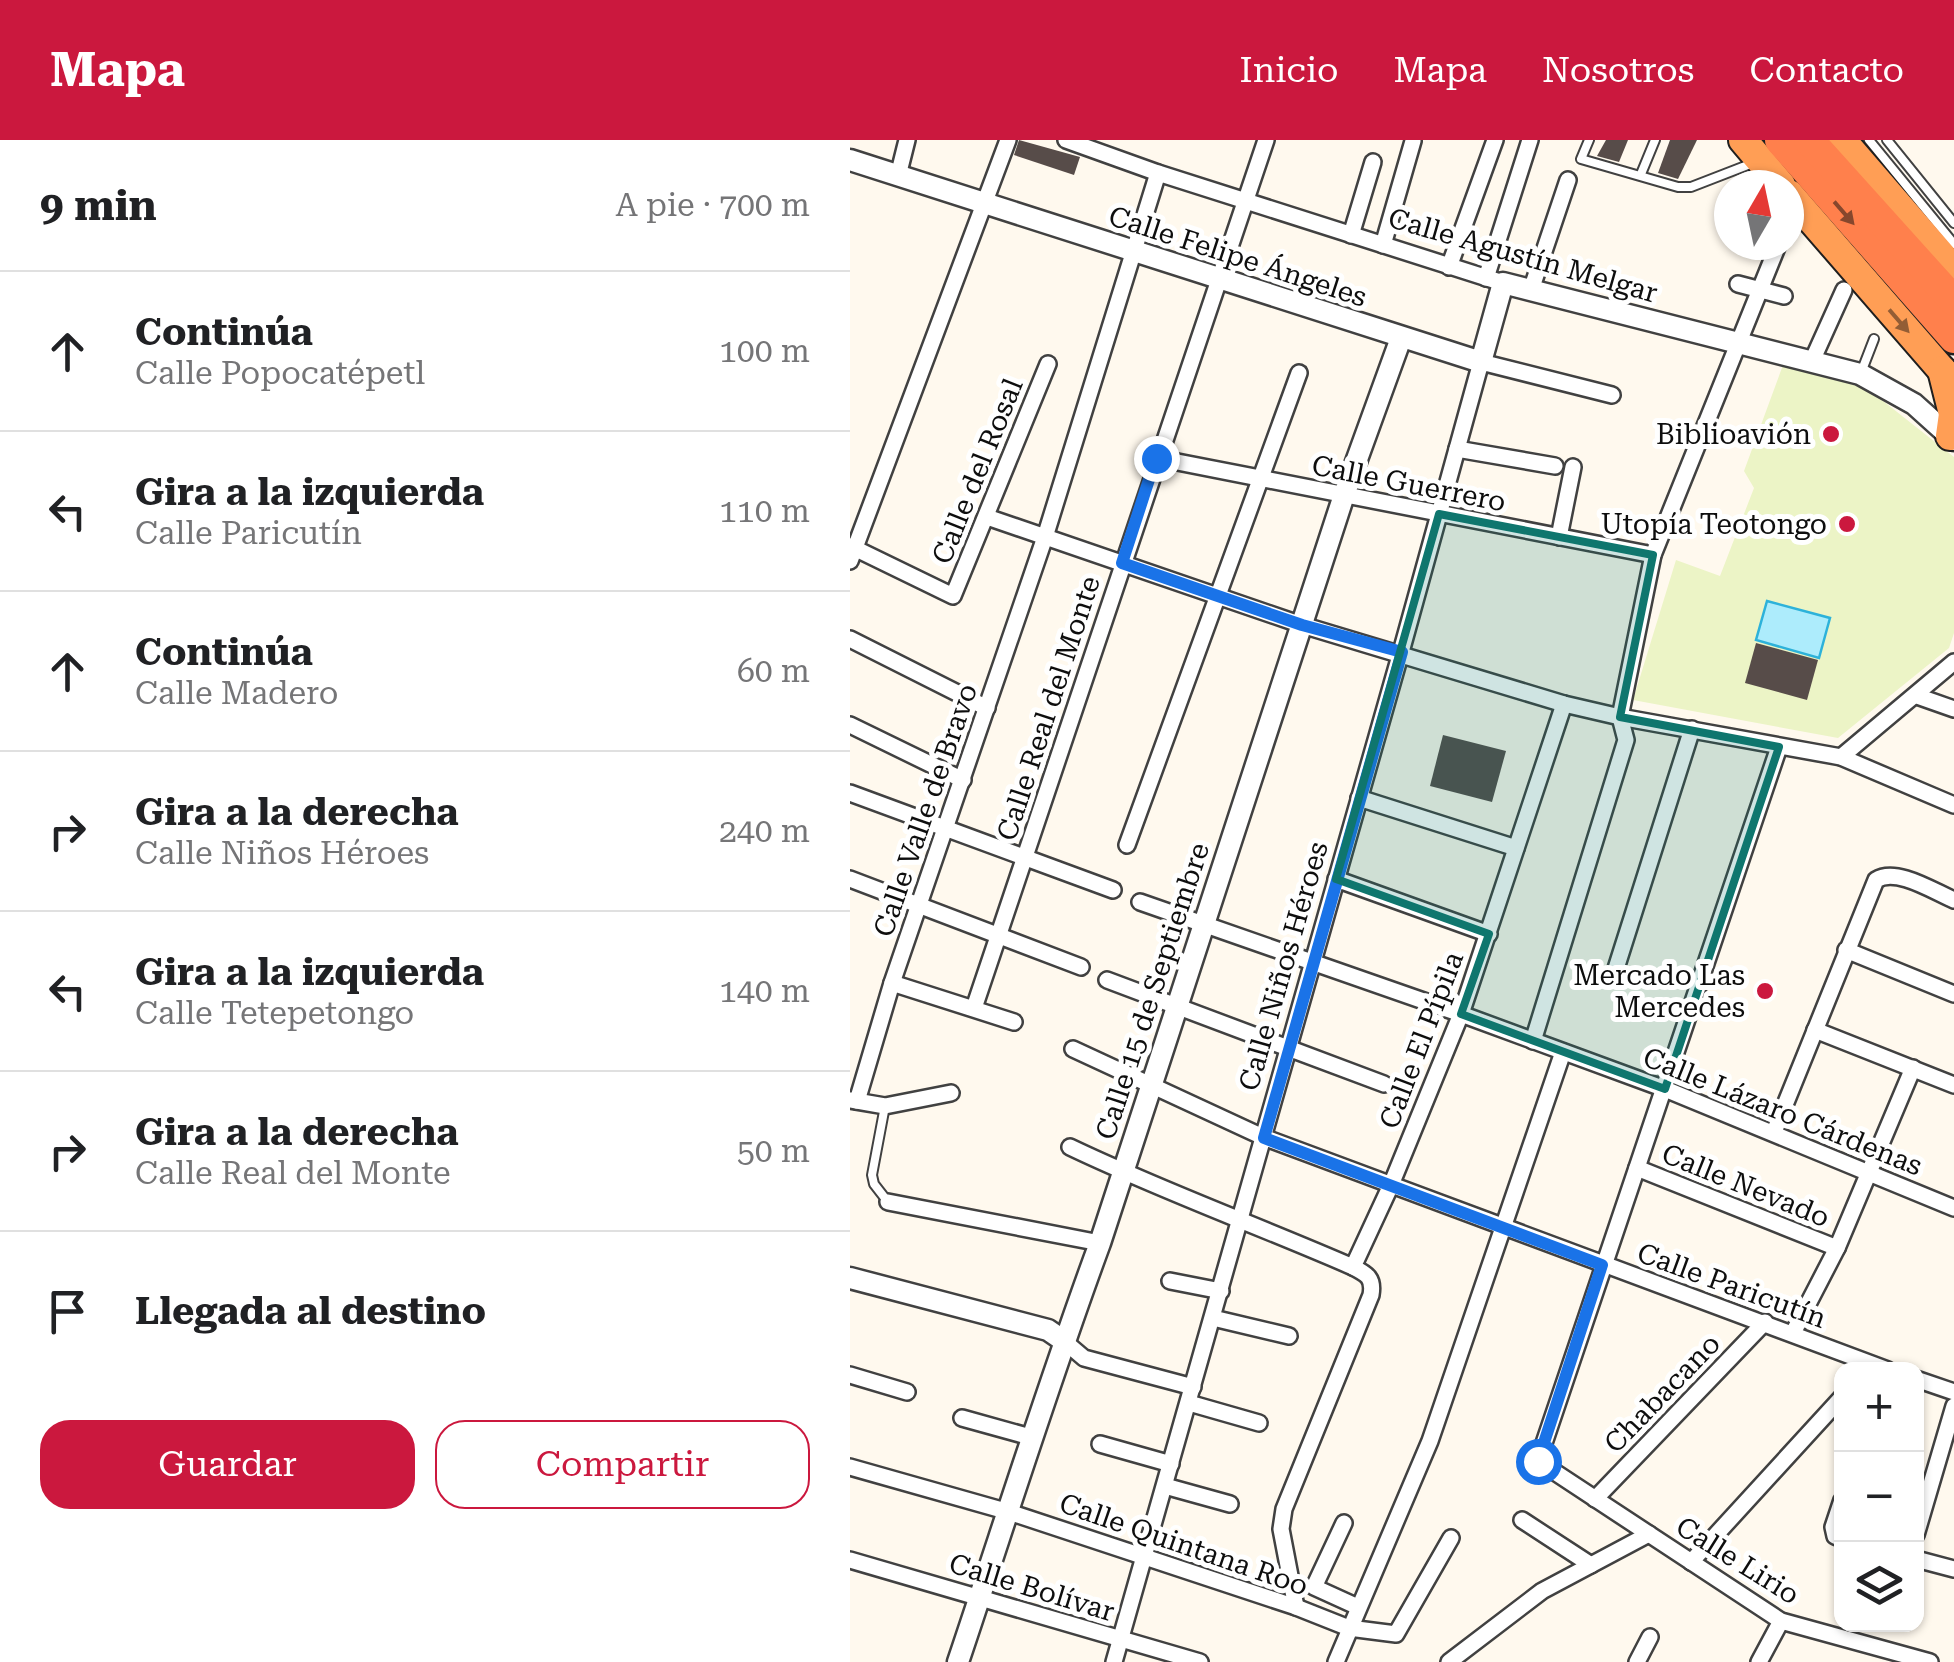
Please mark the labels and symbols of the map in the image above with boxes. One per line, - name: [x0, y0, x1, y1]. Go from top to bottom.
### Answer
- north arrow: [1714, 170, 1804, 260]
- street label: Calle Felipe Ángeles: [1105, 198, 1371, 314]
- one-way arrow: [1833, 200, 1855, 225]
- street label: Calle Agustín Melgar: [1385, 201, 1661, 310]
- one-way arrow: [1887, 308, 1909, 333]
- street label: Calle del Rosal: [925, 373, 1030, 569]
- place label: Biblioavión: [1656, 418, 1811, 451]
- marker: Biblioavión: [1820, 423, 1842, 445]
- route end: [1134, 436, 1180, 482]
- street label: Calle Guerrero: [1309, 449, 1509, 518]
- place label: Utopía Teotongo: [1601, 508, 1827, 541]
- marker: Utopía Teotongo: [1836, 513, 1858, 535]
- street label: Calle Real del Monte: [990, 572, 1107, 845]
- street label: Calle Valle de Bravo: [867, 679, 984, 941]
- street label: Calle Niños Héroes: [1232, 838, 1335, 1094]
- street label: Calle 15 de Septiembre: [1089, 839, 1216, 1144]
- street label: Calle El Pípila: [1373, 947, 1470, 1133]
- place label: Mercado Las Mercedes: [1573, 959, 1745, 1024]
- marker: Mercado Las Mercedes: [1754, 980, 1776, 1002]
- street label: Calle Lázaro Cárdenas: [1638, 1040, 1927, 1183]
- street label: Calle Nevado: [1657, 1137, 1834, 1234]
- street label: Calle Paricutín: [1633, 1236, 1831, 1335]
- street label: Chabacano: [1598, 1327, 1727, 1460]
- route start: [1516, 1439, 1562, 1485]
- street label: Calle Quintana Roo: [1055, 1486, 1313, 1603]
- street label: Calle Lirio: [1670, 1510, 1805, 1611]
- street label: Calle Bolívar: [945, 1547, 1118, 1628]

